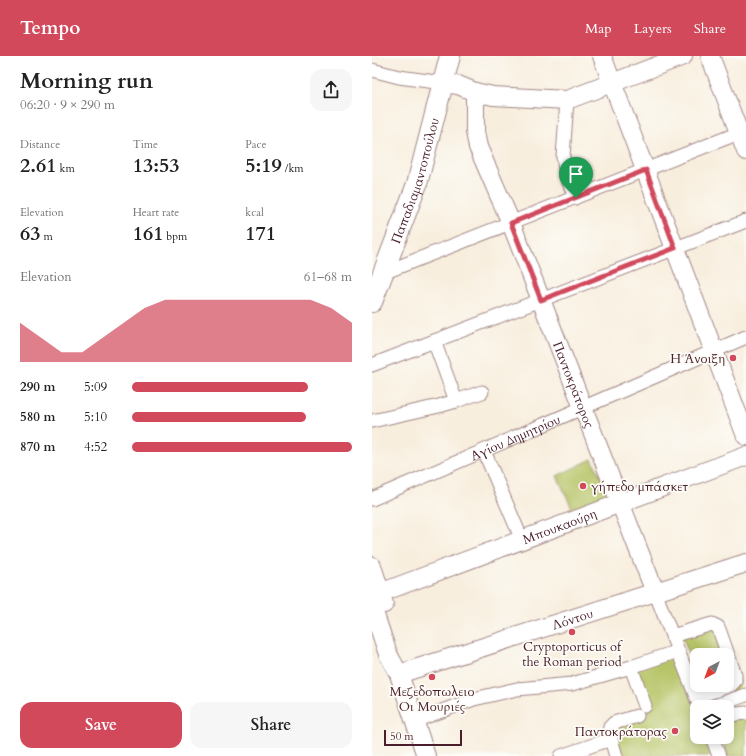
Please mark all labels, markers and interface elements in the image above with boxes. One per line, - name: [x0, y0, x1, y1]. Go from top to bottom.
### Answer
- text: Tempo: [20, 15, 80, 41]
- text: Map: [585, 19, 612, 38]
- text: Layers: [634, 19, 672, 38]
- text: Share: [694, 19, 726, 38]
- text: Morning run: [20, 66, 153, 96]
- button: share: [310, 69, 352, 111]
- text: 06:20 · 9 × 290 m: [20, 96, 115, 114]
- street label: Παπαδιαμαντοπούλου: [387, 116, 444, 246]
- text: Distance: [20, 137, 60, 152]
- text: Time: [133, 137, 158, 152]
- text: Pace: [245, 137, 267, 152]
- text: 2.61: [20, 152, 57, 179]
- text: 13:53: [133, 152, 179, 179]
- text: 5:19: [245, 152, 282, 179]
- pin: [559, 157, 593, 198]
- text: km: [57, 161, 75, 176]
- text: /km: [282, 161, 304, 176]
- icon: arrive: [565, 163, 587, 185]
- text: Elevation: [20, 205, 64, 220]
- text: Heart rate: [133, 205, 179, 220]
- text: kcal: [245, 205, 264, 220]
- text: 63: [20, 220, 41, 247]
- text: 161: [133, 220, 163, 247]
- text: 171: [245, 220, 276, 247]
- text: m: [41, 229, 53, 244]
- text: bpm: [163, 229, 187, 244]
- text: Elevation: [20, 268, 72, 286]
- text: 61–68 m: [304, 268, 352, 286]
- street label: Παντοκράτορος: [548, 339, 598, 431]
- place label: Η Άνοιξη: [670, 350, 725, 368]
- marker: Η Άνοιξη: [728, 353, 738, 363]
- text: 290 m: [20, 378, 55, 396]
- text: 5:09: [84, 378, 107, 396]
- text: 580 m: [20, 408, 55, 426]
- text: 5:10: [84, 408, 107, 426]
- street label: Αγίου Δημητρίου: [468, 410, 563, 465]
- text: 870 m: [20, 438, 55, 456]
- text: 4:52: [84, 438, 107, 456]
- place label: γήπεδο μπάσκετ: [591, 478, 688, 496]
- marker: γήπεδο μπάσκετ: [578, 481, 588, 491]
- street label: Μπουκαούρη: [520, 505, 599, 549]
- street label: Λόντου: [550, 604, 596, 634]
- marker: Cryptoporticus of the Roman period: [567, 627, 577, 637]
- place label: Cryptoporticus of the Roman period: [522, 638, 623, 671]
- north arrow: [690, 648, 734, 692]
- map controls: [690, 648, 734, 744]
- marker: Μεζεδοπωλειο Οι Μουριές: [427, 672, 437, 682]
- place label: Μεζεδοπωλειο Οι Μουριές: [389, 683, 475, 716]
- button: layers: [690, 700, 734, 744]
- button: Save: [20, 702, 182, 748]
- button: Share: [190, 702, 352, 748]
- place label: Παντοκράτορας: [575, 723, 667, 741]
- marker: Παντοκράτορας: [670, 726, 680, 736]
- scale bar: [384, 728, 462, 747]
- text: 50 m: [390, 729, 414, 744]

